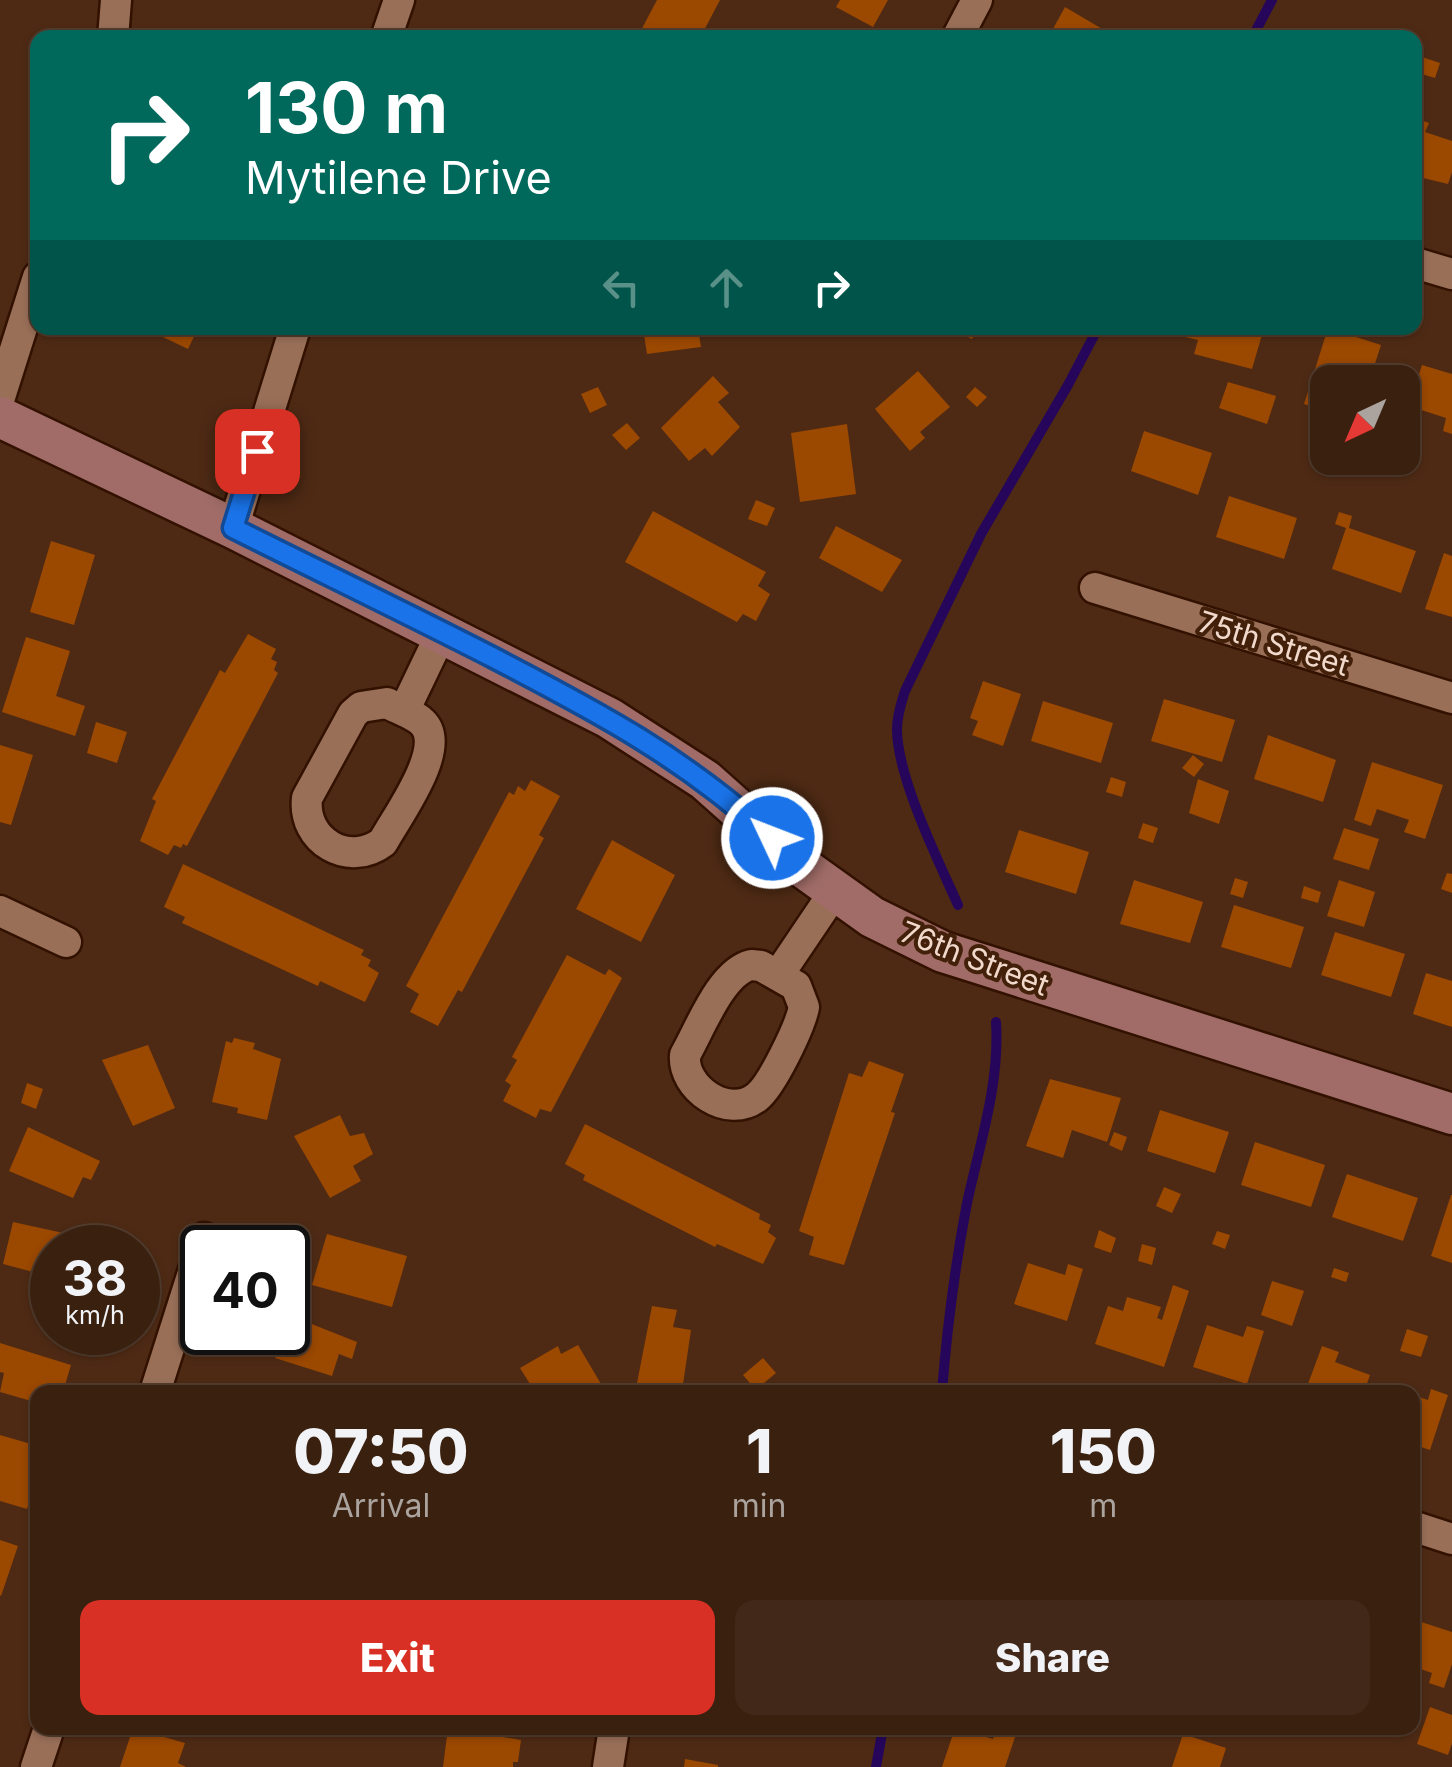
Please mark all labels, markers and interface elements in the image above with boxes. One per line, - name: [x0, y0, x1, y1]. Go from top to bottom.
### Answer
- text: 130 m: [245, 65, 448, 150]
- icon: right: [80, 70, 210, 200]
- text: Mytilene Drive: [245, 150, 552, 205]
- icon: left: [594, 260, 649, 315]
- icon: ahead: [699, 260, 754, 315]
- icon: right: [804, 260, 859, 315]
- north arrow: [1310, 365, 1420, 475]
- map controls: [1310, 365, 1420, 475]
- pin: [215, 409, 300, 494]
- icon: arrive: [230, 424, 285, 479]
- street label: 75th Street: [1194, 603, 1354, 683]
- position arrow: [720, 786, 824, 890]
- street label: 76th Street: [896, 913, 1054, 1003]
- speed limit sign: 40: [180, 1225, 310, 1355]
- text: 38: [63, 1248, 127, 1308]
- text: km/h: [65, 1300, 125, 1330]
- text: 07:50: [293, 1415, 469, 1487]
- text: 1: [746, 1415, 772, 1487]
- text: 150: [1050, 1415, 1157, 1487]
- text: Arrival: [332, 1486, 430, 1525]
- text: min: [732, 1486, 786, 1525]
- text: m: [1089, 1486, 1117, 1525]
- button: Exit: [80, 1600, 715, 1715]
- button: Share: [735, 1600, 1370, 1715]

